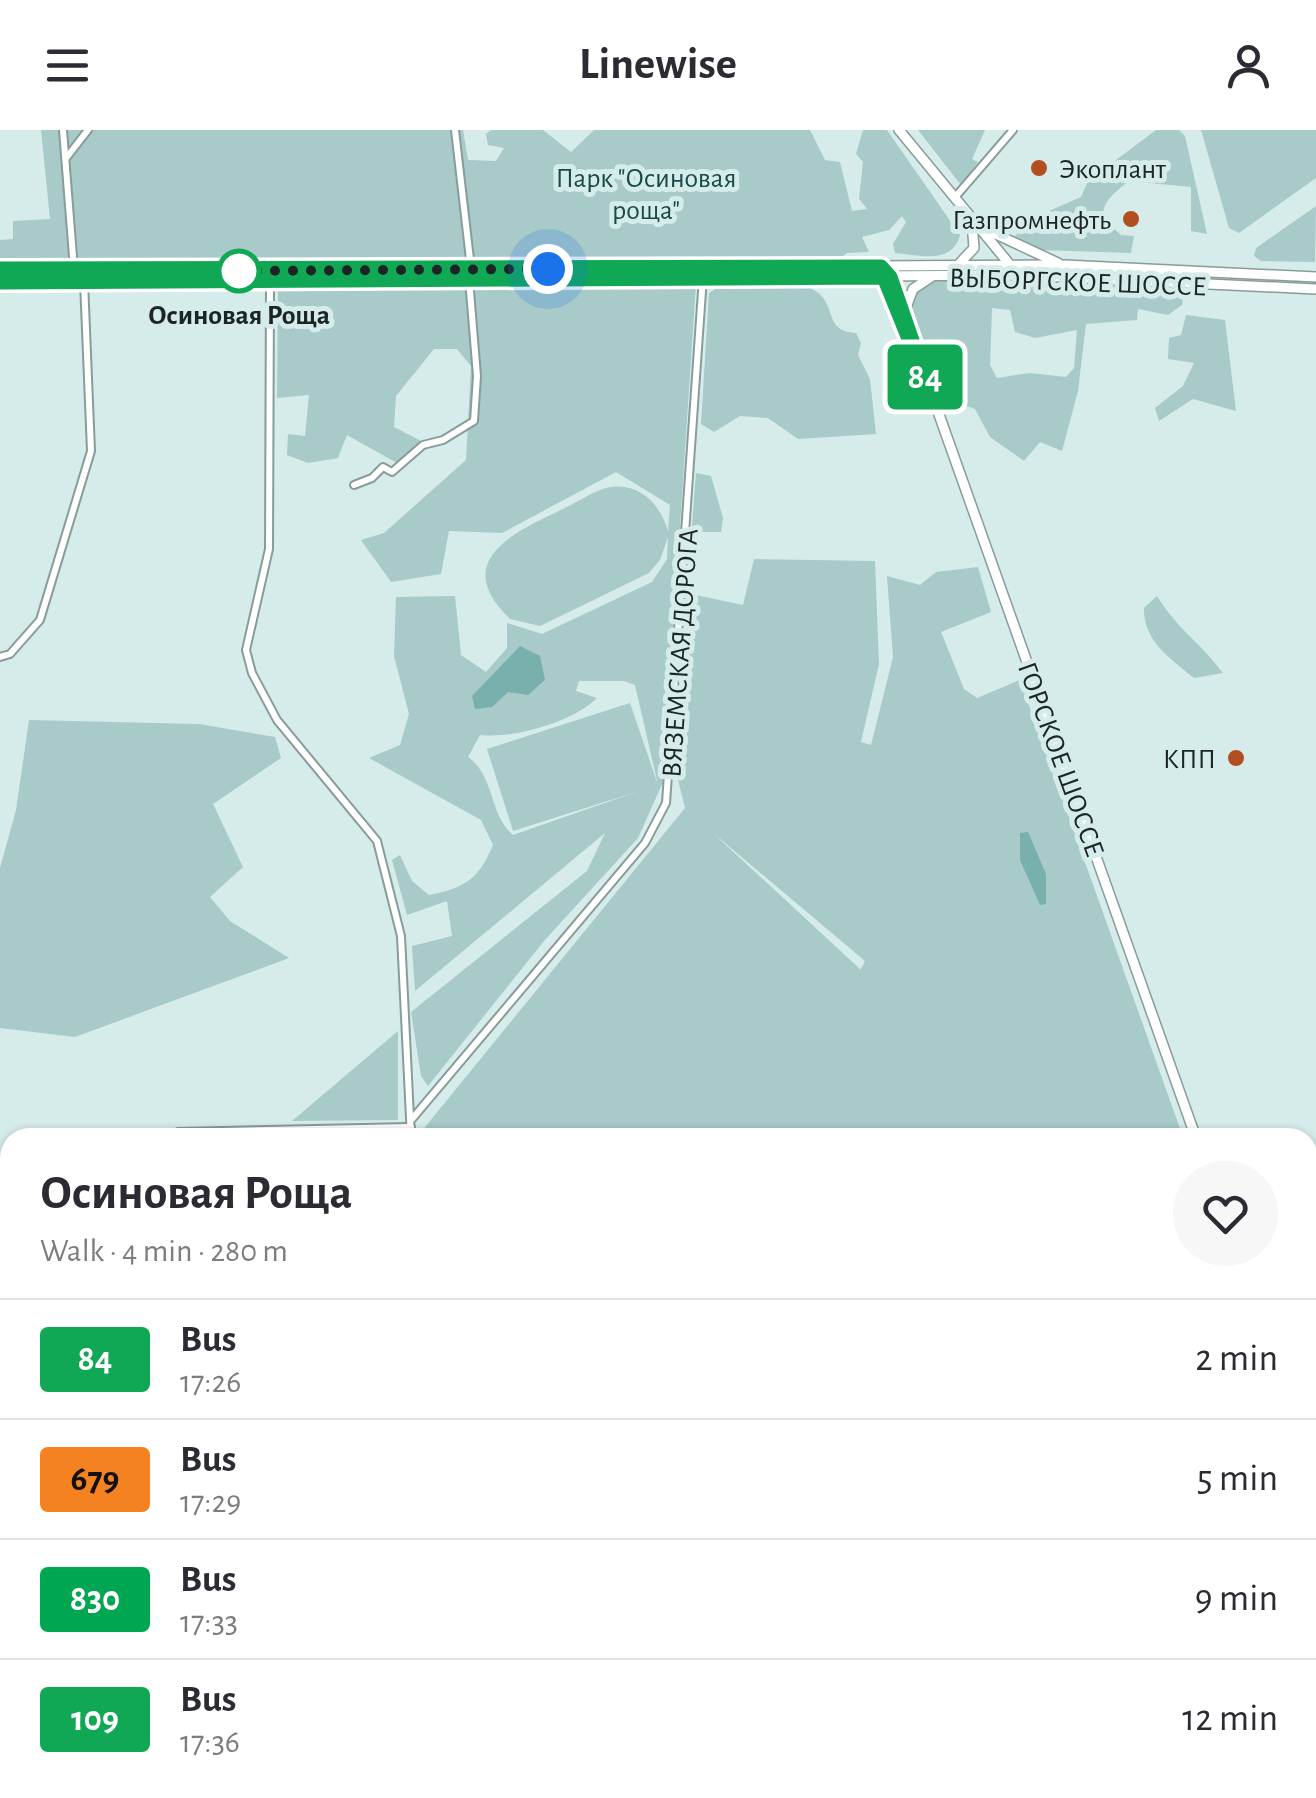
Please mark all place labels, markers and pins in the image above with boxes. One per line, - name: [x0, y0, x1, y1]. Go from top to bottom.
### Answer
- place label: Экоплант: [1059, 156, 1167, 184]
- marker: Экоплант: [1028, 157, 1050, 179]
- place label: Газпромнефть: [952, 207, 1111, 235]
- marker: Газпромнефть: [1120, 208, 1142, 230]
- marker: Осиновая Роща: [218, 250, 260, 292]
- place label: Осиновая Роща: [148, 302, 330, 330]
- place label: КПП: [1163, 746, 1216, 774]
- marker: КПП: [1225, 747, 1247, 769]

